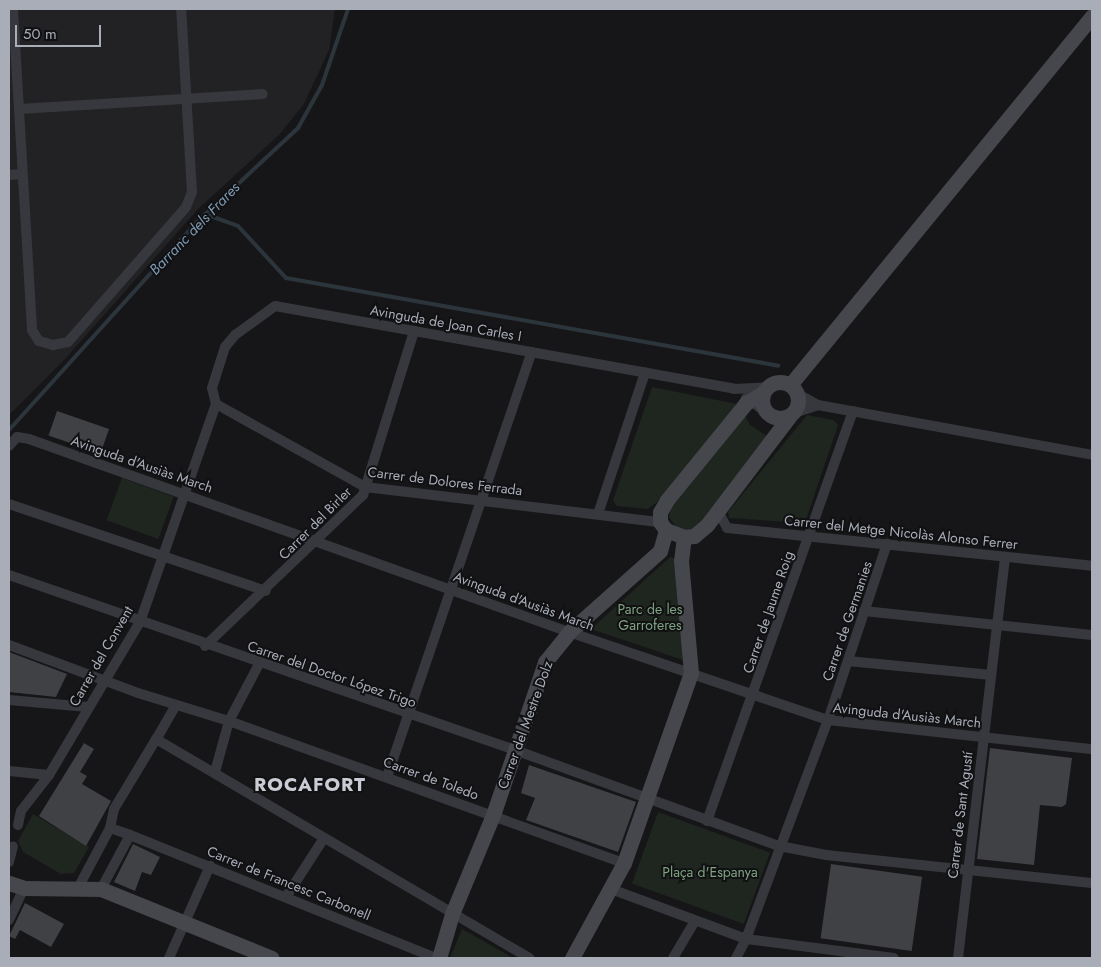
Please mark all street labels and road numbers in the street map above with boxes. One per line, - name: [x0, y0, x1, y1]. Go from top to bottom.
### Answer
- street label: Avinguda de Joan Carles I: [369, 301, 523, 345]
- street label: Avinguda d'Ausiàs March: [69, 432, 215, 496]
- street label: Carrer de Dolores Ferrada: [367, 463, 523, 499]
- street label: Carrer del Birler: [275, 483, 355, 563]
- street label: Carrer del Metge Nicolàs Alonso Ferrer: [783, 511, 1019, 553]
- street label: Carrer de Jaume Roig: [739, 549, 797, 675]
- street label: Carrer de Germanies: [819, 559, 875, 683]
- street label: Avinguda d'Ausiàs March: [451, 568, 597, 634]
- street label: Carrer del Convent: [65, 603, 137, 709]
- street label: Carrer del Doctor López Trigo: [245, 637, 419, 711]
- street label: Carrer del Mestre Dolz: [494, 659, 556, 791]
- street label: Avinguda d'Ausiàs March: [832, 699, 982, 731]
- street label: Carrer de Sant Agustí: [944, 751, 976, 879]
- street label: Carrer de Toledo: [381, 753, 481, 803]
- street label: Carrer de Francesc Carbonell: [205, 842, 373, 924]

